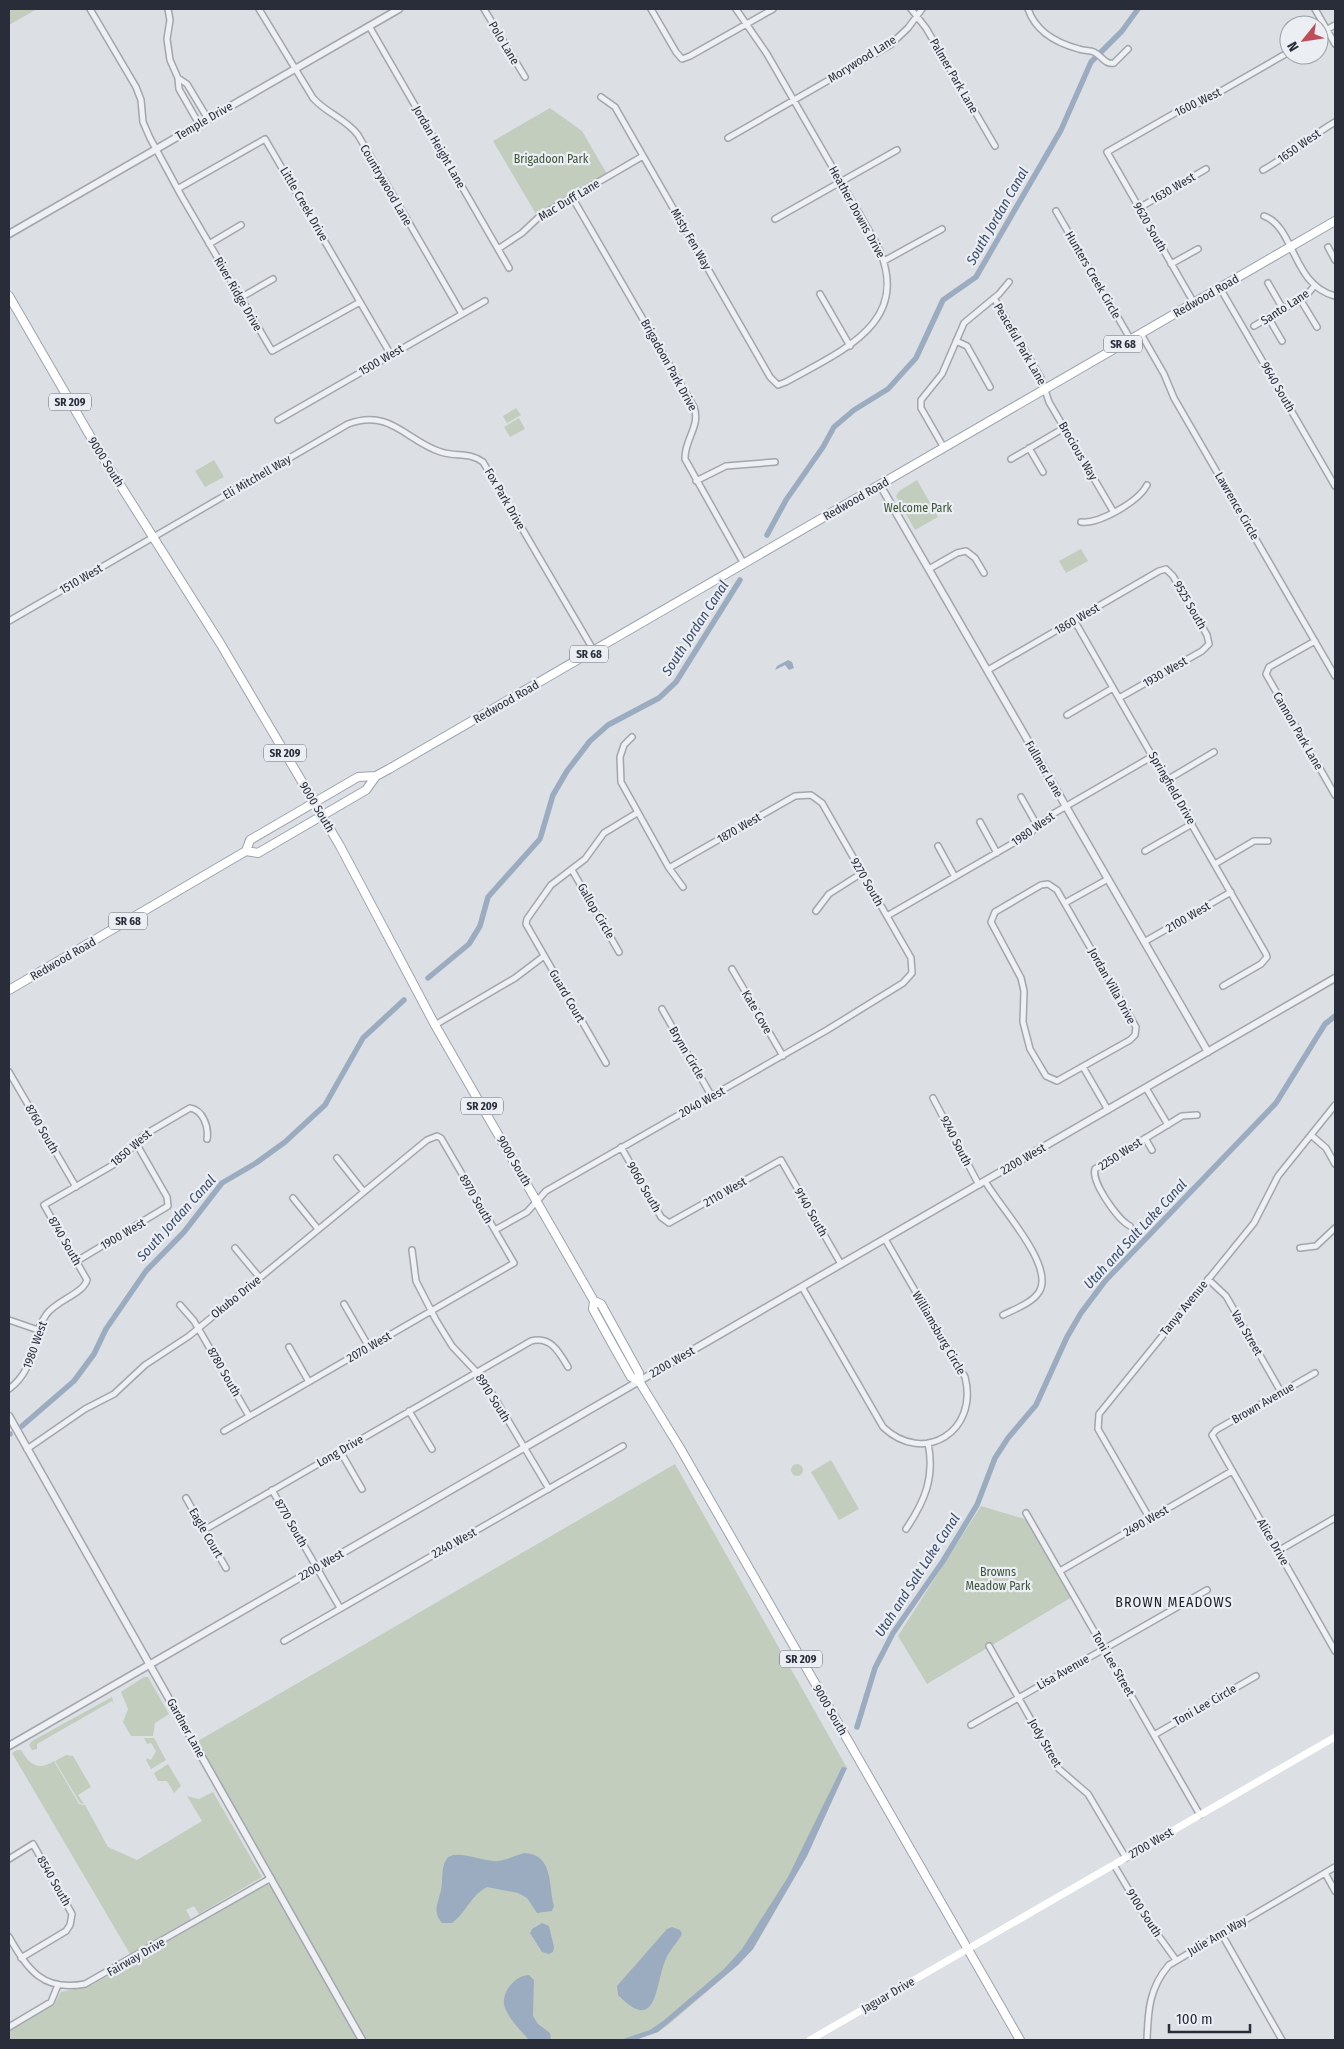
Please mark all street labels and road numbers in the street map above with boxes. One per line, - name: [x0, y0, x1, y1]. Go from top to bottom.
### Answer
- street label: Polo Lane: [486, 19, 522, 67]
- street label: Morywood Lane: [825, 32, 899, 85]
- street label: Palmer Park Lane: [927, 36, 981, 116]
- street label: 1600 West: [1173, 85, 1224, 119]
- street label: Temple Drive: [173, 99, 235, 143]
- street label: Jordan Height Lane: [410, 103, 468, 191]
- street label: 1650 West: [1275, 126, 1323, 166]
- street label: Countrywood Lane: [357, 142, 415, 228]
- street label: Little Creek Drive: [277, 164, 331, 244]
- street label: Heather Downs Drive: [826, 164, 888, 260]
- street label: 1630 West: [1148, 170, 1198, 206]
- street label: Mac Duff Lane: [536, 176, 602, 224]
- street label: 9620 South: [1130, 200, 1170, 254]
- street label: Misty Fen Way: [668, 206, 714, 273]
- street label: Hunters Creek Circle: [1062, 229, 1124, 321]
- street label: River Ridge Drive: [211, 254, 265, 334]
- street label: Redwood Road: [1171, 272, 1241, 320]
- street label: Santo Lane: [1258, 286, 1312, 328]
- street label: Peaceful Park Lane: [991, 301, 1049, 387]
- street label: Brigadoon Park Drive: [638, 317, 700, 413]
- road number: SR 68: [1104, 336, 1142, 352]
- street label: 1500 West: [356, 342, 406, 378]
- street label: 9640 South: [1258, 359, 1298, 415]
- road number: SR 209: [49, 394, 91, 411]
- street label: Brocious Way: [1056, 419, 1101, 483]
- street label: 9000 South: [85, 434, 127, 490]
- street label: Eli Mitchell Way: [221, 452, 294, 502]
- street label: Fox Park Drive: [482, 466, 528, 532]
- street label: Lawrence Circle: [1212, 470, 1262, 542]
- street label: Redwood Road: [821, 475, 891, 523]
- street label: 1510 West: [57, 561, 105, 597]
- street label: 9525 South: [1171, 578, 1209, 632]
- street label: 1860 West: [1052, 601, 1102, 637]
- road number: SR 68: [570, 646, 608, 662]
- street label: 1930 West: [1140, 654, 1190, 690]
- street label: Redwood Road: [471, 678, 541, 726]
- street label: Cannon Park Lane: [1270, 690, 1326, 772]
- street label: Fullmer Lane: [1022, 738, 1066, 800]
- road number: SR 209: [264, 744, 306, 761]
- street label: Springfield Drive: [1146, 749, 1198, 827]
- street label: 9000 South: [297, 779, 337, 835]
- street label: 1980 West: [1009, 809, 1057, 849]
- street label: 1870 West: [715, 810, 763, 846]
- street label: 9270 South: [848, 855, 886, 909]
- street label: Gallop Circle: [575, 881, 617, 941]
- street label: 2100 West: [1163, 899, 1213, 935]
- road number: SR 68: [109, 912, 147, 929]
- street label: Redwood Road: [28, 935, 98, 983]
- street label: Jordan Villa Drive: [1085, 946, 1139, 1026]
- street label: Guard Court: [546, 967, 588, 1025]
- street label: Kate Cove: [739, 988, 775, 1036]
- street label: Brynn Circle: [666, 1024, 708, 1082]
- street label: 2040 West: [677, 1084, 727, 1120]
- road number: SR 209: [461, 1098, 503, 1114]
- street label: 8760 South: [22, 1102, 62, 1156]
- street label: 9240 South: [937, 1114, 975, 1168]
- street label: 1850 West: [108, 1127, 154, 1169]
- street label: 9000 South: [494, 1133, 534, 1189]
- street label: 2250 West: [1096, 1135, 1144, 1173]
- street label: 2200 West: [998, 1140, 1048, 1178]
- street label: 9060 South: [624, 1159, 664, 1215]
- street label: 8970 South: [456, 1172, 496, 1226]
- street label: 2110 West: [701, 1174, 749, 1210]
- street label: 9140 South: [791, 1185, 831, 1239]
- street label: 8740 South: [45, 1214, 85, 1268]
- street label: 1900 West: [98, 1215, 148, 1252]
- street label: Okubo Drive: [208, 1273, 264, 1321]
- street label: Tanya Avenue: [1157, 1278, 1211, 1338]
- street label: Williamsburg Circle: [909, 1289, 969, 1377]
- street label: Van Street: [1228, 1308, 1266, 1358]
- street label: 1980 West: [20, 1319, 50, 1371]
- street label: 2070 West: [344, 1329, 394, 1365]
- street label: 2200 West: [647, 1343, 697, 1381]
- street label: 8780 South: [204, 1345, 244, 1399]
- street label: 8910 South: [473, 1371, 513, 1425]
- street label: Brown Avenue: [1229, 1379, 1297, 1427]
- street label: Long Drive: [314, 1432, 366, 1470]
- street label: 8770 South: [272, 1496, 310, 1550]
- street label: 2490 West: [1121, 1503, 1171, 1539]
- street label: Eagle Court: [186, 1506, 226, 1561]
- street label: Alice Drive: [1254, 1516, 1292, 1568]
- street label: 2240 West: [429, 1525, 479, 1561]
- street label: 2200 West: [296, 1546, 346, 1584]
- street label: Toni Lee Street: [1089, 1629, 1137, 1699]
- road number: SR 209: [780, 1650, 822, 1668]
- street label: Lisa Avenue: [1034, 1651, 1092, 1693]
- street label: Toni Lee Circle: [1171, 1681, 1239, 1729]
- street label: 9000 South: [810, 1682, 850, 1738]
- street label: Gardner Lane: [164, 1696, 208, 1760]
- street label: Jody Street: [1026, 1716, 1065, 1770]
- street label: 2700 West: [1126, 1825, 1176, 1861]
- street label: 8540 South: [34, 1854, 74, 1908]
- street label: 9100 South: [1123, 1886, 1165, 1940]
- street label: Julie Ann Way: [1185, 1913, 1250, 1959]
- street label: Fairway Drive: [105, 1935, 168, 1979]
- street label: Jaguar Drive: [859, 1974, 917, 2016]

